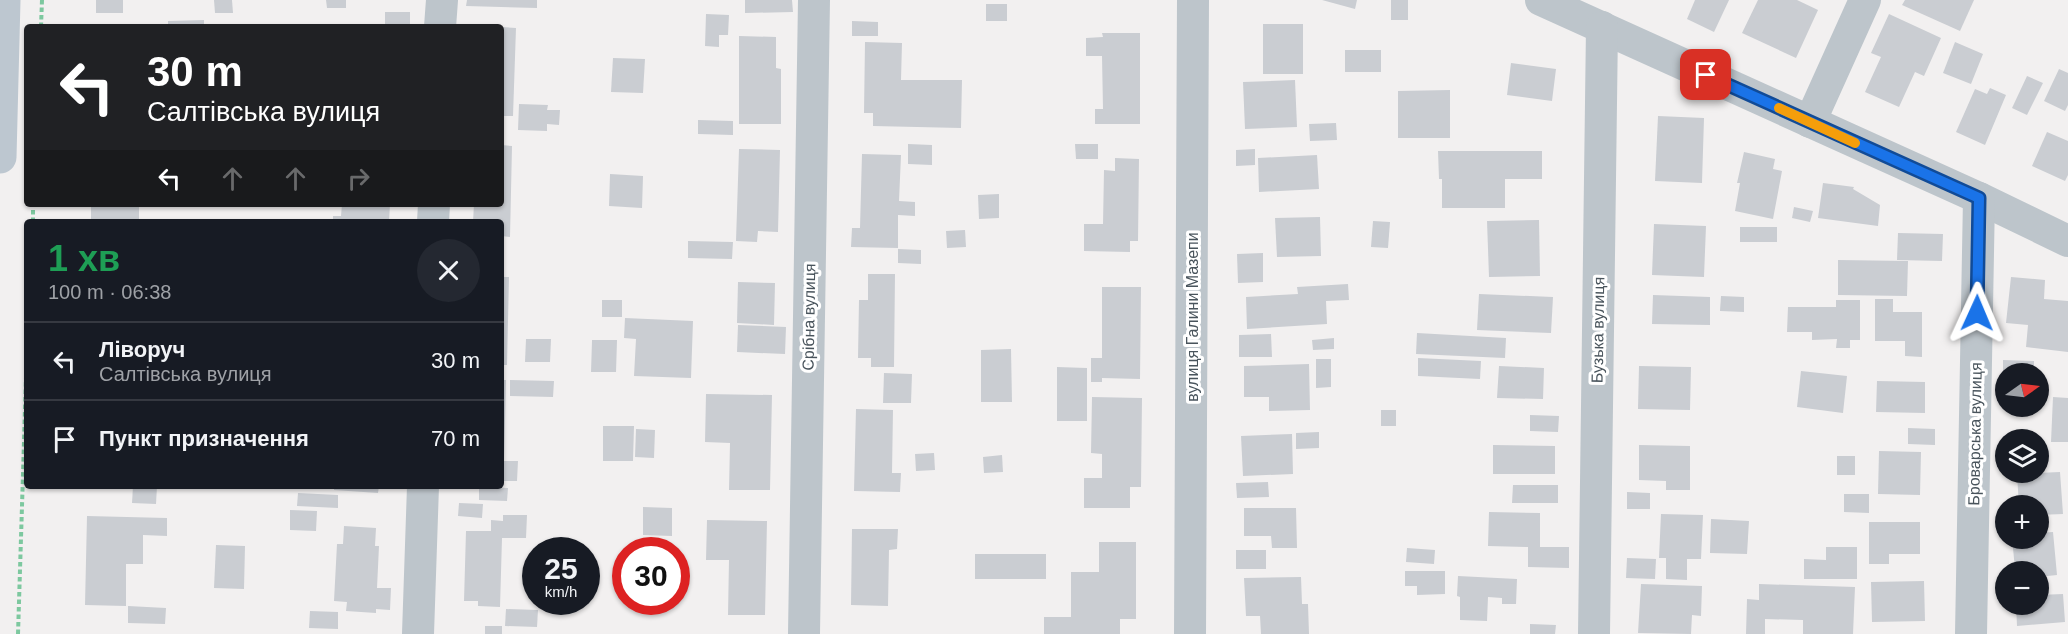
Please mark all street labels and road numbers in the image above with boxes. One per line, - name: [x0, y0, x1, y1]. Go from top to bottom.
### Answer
- street label: вулиця Галини Мазепи: [1184, 232, 1201, 402]
- street label: Срібна вулиця: [800, 263, 818, 371]
- street label: Бузька вулиця: [1589, 277, 1607, 383]
- street label: Броварська вулиця: [1965, 362, 1985, 506]

